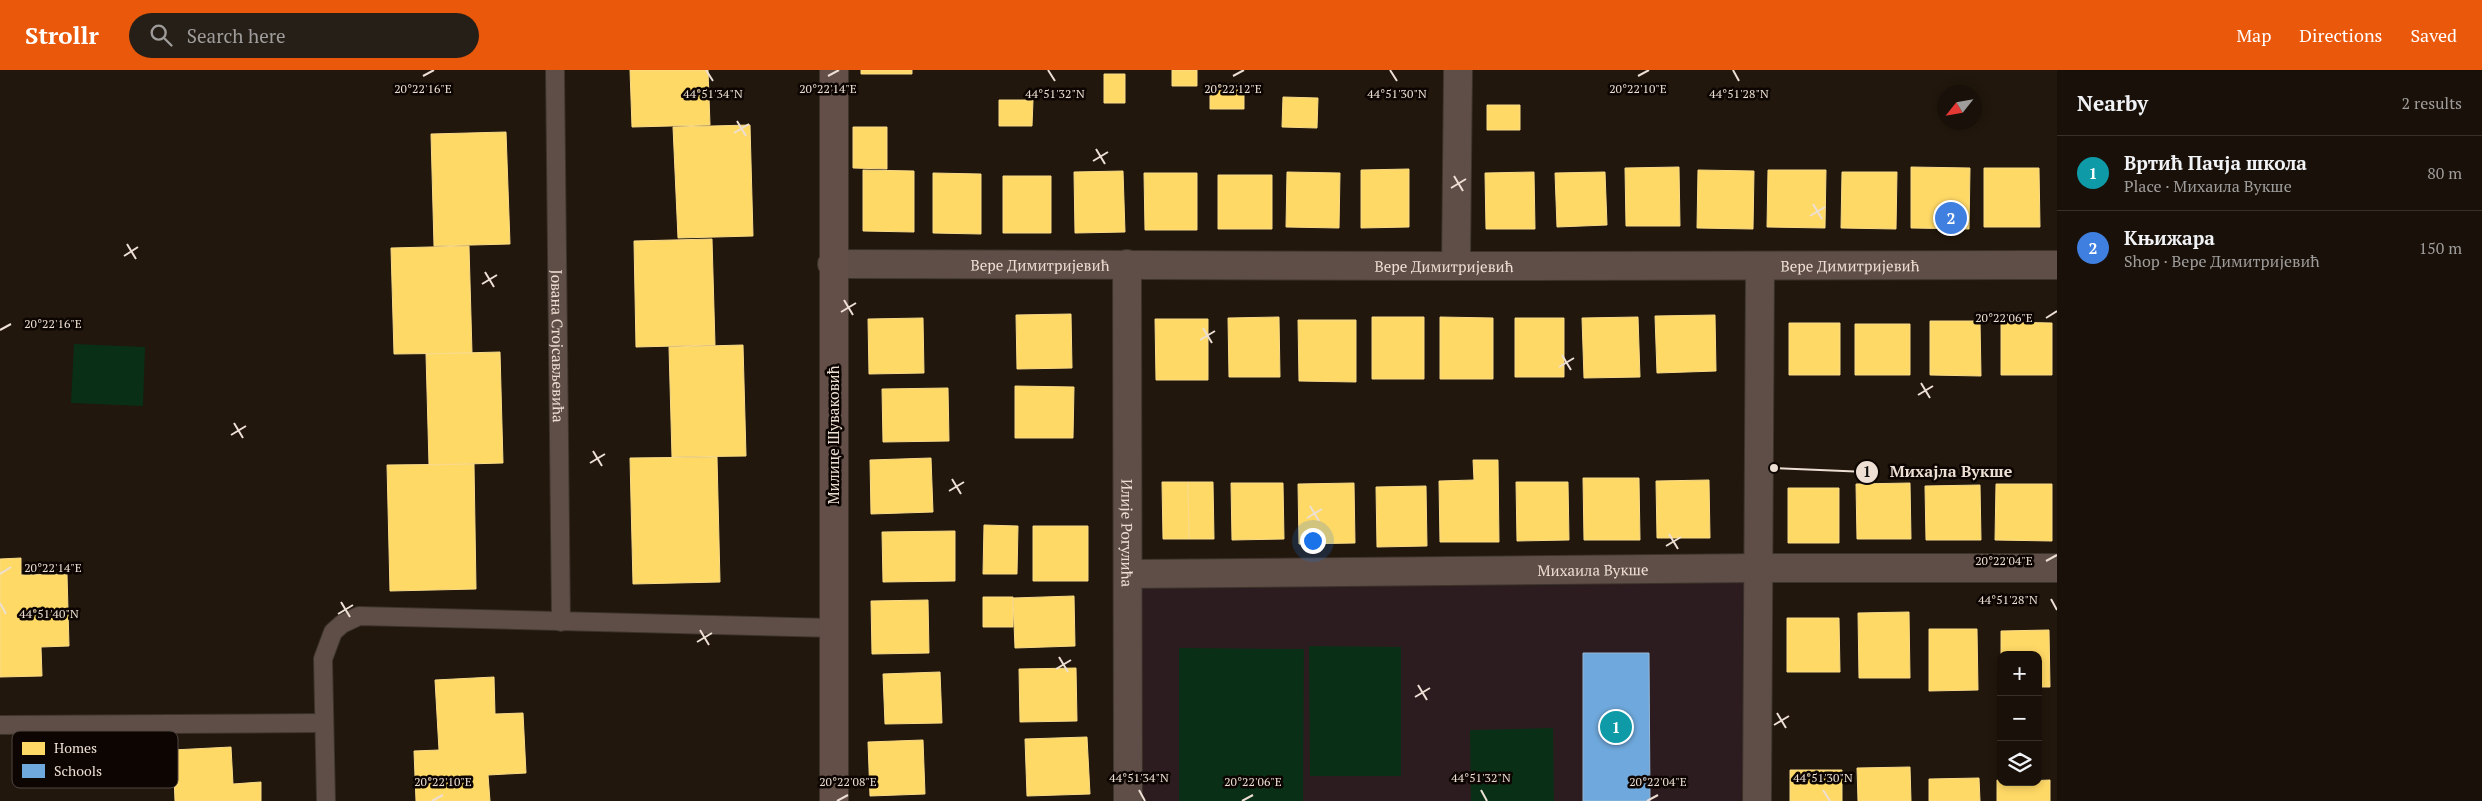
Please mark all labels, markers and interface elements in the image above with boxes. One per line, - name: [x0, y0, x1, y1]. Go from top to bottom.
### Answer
- search box: [129, 13, 479, 58]
- text: Strollr: [25, 19, 99, 51]
- icon: search: [147, 21, 175, 49]
- text: Search here: [187, 23, 286, 48]
- text: Map: [2236, 23, 2271, 47]
- text: Directions: [2299, 23, 2382, 47]
- text: Saved: [2410, 23, 2457, 47]
- text: 20°22'16"E: [394, 81, 452, 96]
- text: 20°22'14"E: [799, 81, 857, 96]
- text: 20°22'12"E: [1204, 81, 1262, 96]
- text: 20°22'10"E: [1609, 81, 1667, 96]
- north arrow: [1937, 85, 1982, 130]
- text: 44°51'34"N: [683, 86, 743, 101]
- text: 44°51'32"N: [1025, 86, 1085, 101]
- text: 44°51'30"N: [1367, 86, 1427, 101]
- text: 44°51'28"N: [1709, 86, 1769, 101]
- text: Nearby: [2077, 89, 2148, 117]
- text: 2 results: [2402, 92, 2462, 114]
- text: Вртић Пачја школа: [2124, 150, 2307, 175]
- text: 1: [2088, 162, 2098, 184]
- text: 80 m: [2427, 162, 2462, 184]
- text: Place · Михаила Вукше: [2124, 175, 2292, 197]
- pin: 2: [1935, 199, 1967, 237]
- text: Књижара: [2124, 225, 2215, 250]
- text: 2: [2088, 237, 2098, 259]
- text: 150 m: [2419, 237, 2462, 259]
- text: Shop · Вере Димитријевић: [2124, 250, 2320, 272]
- street label: Вере Димитријевић: [970, 254, 1110, 275]
- street label: Вере Димитријевић: [1780, 255, 1920, 275]
- street label: Вере Димитријевић: [1374, 256, 1514, 276]
- street label: Јована Стојсављевића: [547, 269, 569, 423]
- text: 20°22'06"E: [1975, 310, 2033, 325]
- text: 20°22'16"E: [24, 316, 82, 331]
- street label: Милице Шуваковић: [823, 365, 843, 505]
- callout: Михајла Вукше: [1854, 456, 2022, 487]
- text: Михајла Вукше: [1890, 460, 2013, 482]
- text: 1: [1863, 461, 1871, 481]
- street label: Илије Рогулића: [1117, 479, 1138, 588]
- your location: [1300, 528, 1326, 554]
- text: 20°22'04"E: [1975, 553, 2033, 568]
- street label: Михаила Вукше: [1537, 559, 1649, 580]
- text: 20°22'14"E: [24, 560, 82, 575]
- text: 44°51'28"N: [1978, 592, 2038, 607]
- text: 44°51'40"N: [19, 606, 79, 621]
- map controls: [1997, 651, 2042, 786]
- button: +: [1997, 651, 2042, 696]
- button: −: [1997, 696, 2042, 741]
- pin: 1: [1600, 708, 1632, 746]
- legend: [12, 731, 178, 788]
- text: Homes: [54, 738, 97, 757]
- button: layers: [1997, 741, 2042, 786]
- text: Schools: [54, 761, 102, 780]
- text: 44°51'34"N: [1109, 770, 1169, 785]
- text: 44°51'32"N: [1451, 770, 1511, 785]
- text: 44°51'30"N: [1793, 770, 1853, 785]
- text: 20°22'10"E: [414, 774, 472, 789]
- text: 20°22'08"E: [819, 774, 877, 789]
- text: 20°22'06"E: [1224, 774, 1282, 789]
- text: 20°22'04"E: [1629, 774, 1687, 789]

